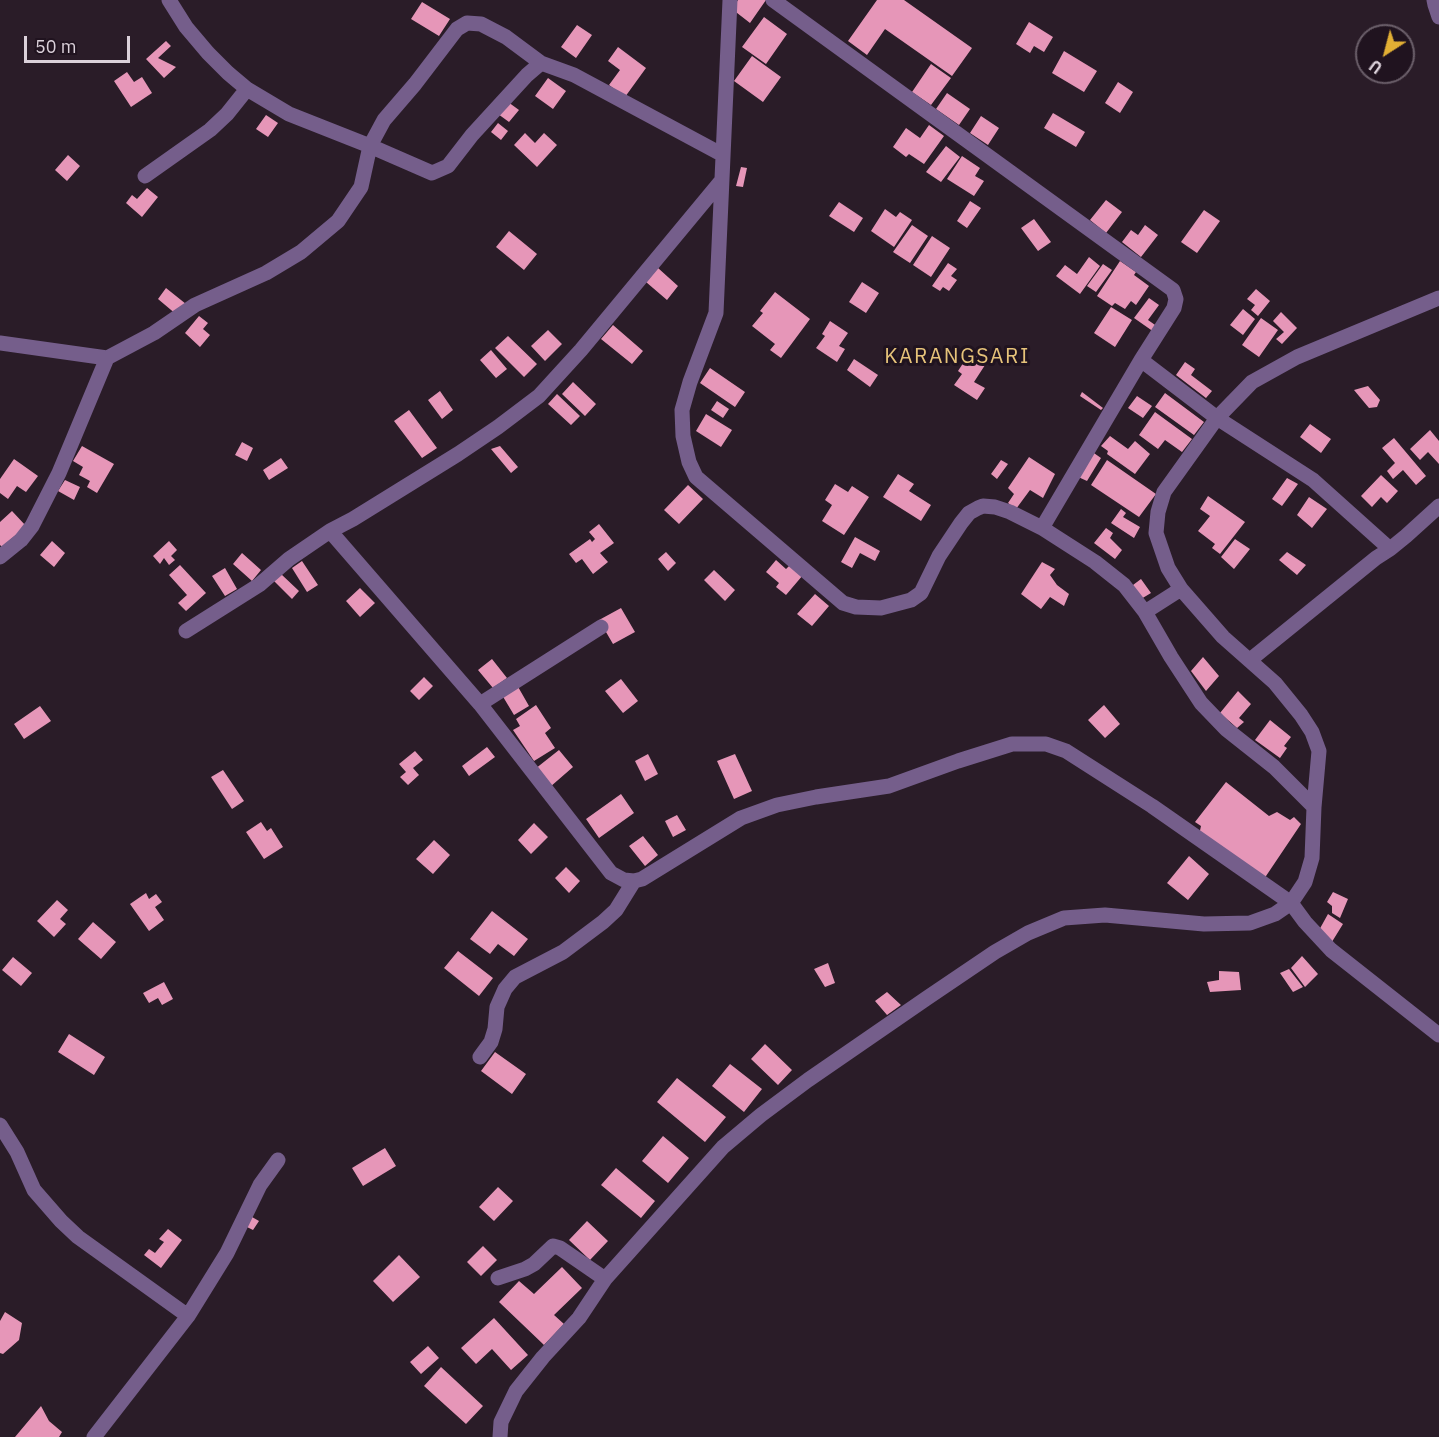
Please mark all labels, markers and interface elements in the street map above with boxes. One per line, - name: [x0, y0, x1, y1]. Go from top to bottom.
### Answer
- scale bar: [27, 24, 134, 62]
- north arrow: [1355, 24, 1415, 84]
- text: 50 m: [35, 35, 77, 58]
- text: U: [1365, 56, 1386, 78]
- district label: KARANGSARI: [884, 344, 1030, 370]

